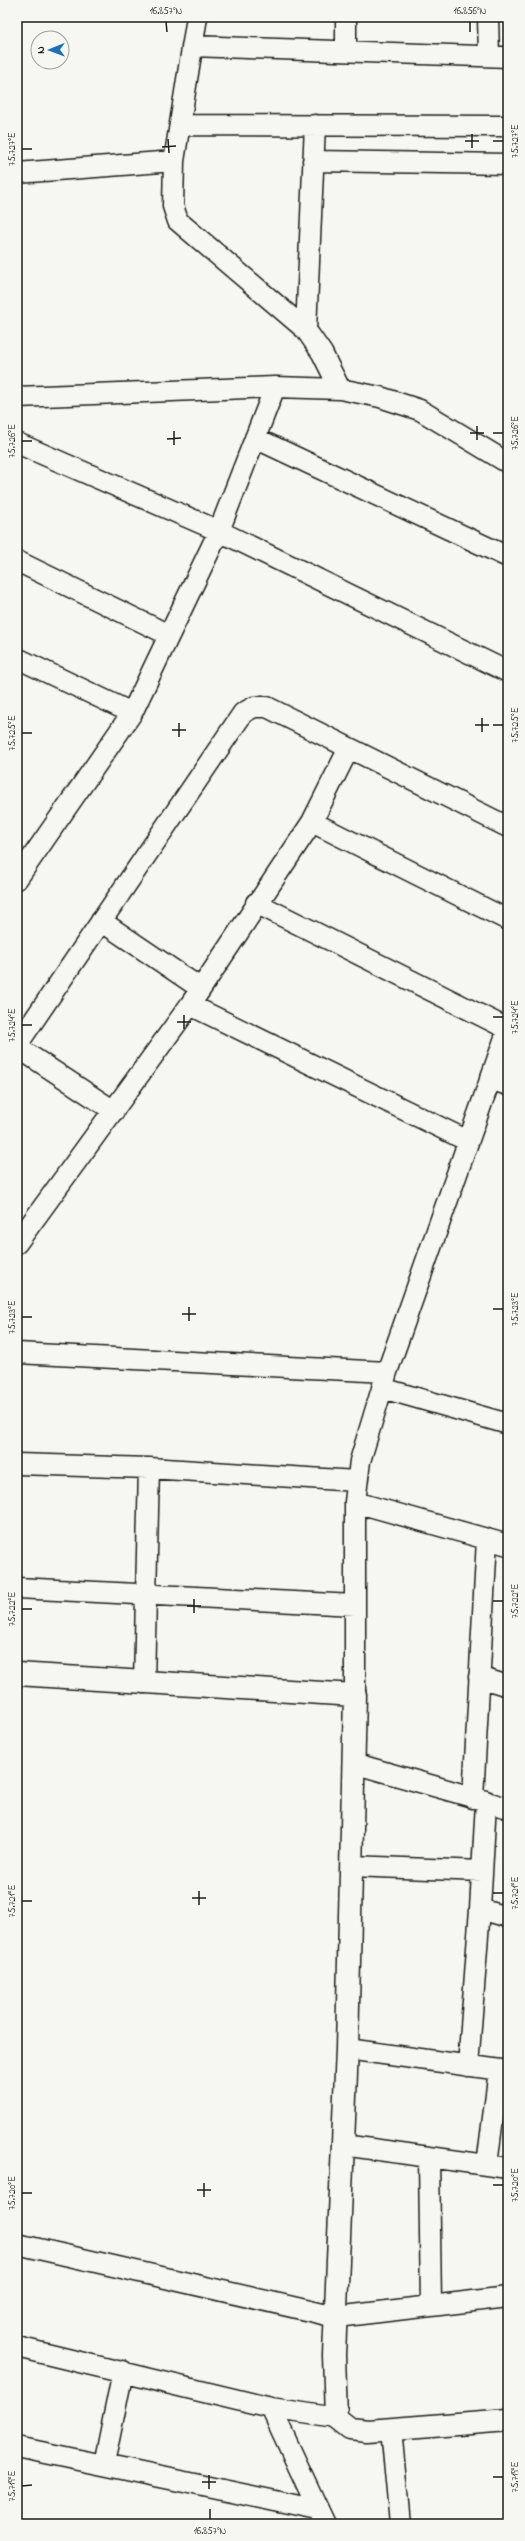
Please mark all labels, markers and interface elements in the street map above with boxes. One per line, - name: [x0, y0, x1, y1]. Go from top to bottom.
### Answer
- text: 16.857°N: [150, 4, 183, 19]
- text: 16.856°N: [454, 4, 487, 19]
- north arrow: [30, 30, 70, 70]
- text: N: [33, 46, 49, 54]
- text: 75.727°E: [508, 124, 523, 158]
- text: 75.727°E: [5, 132, 20, 166]
- text: 75.726°E: [508, 416, 523, 450]
- text: 75.726°E: [5, 424, 20, 458]
- text: 75.725°E: [508, 707, 523, 743]
- text: 75.725°E: [5, 715, 20, 751]
- text: 75.724°E: [508, 1000, 523, 1034]
- text: 75.724°E: [5, 1008, 20, 1042]
- text: 75.723°E: [508, 1292, 523, 1326]
- text: 75.723°E: [5, 1300, 20, 1334]
- text: 75.722°E: [508, 1584, 523, 1618]
- text: 75.722°E: [5, 1592, 20, 1626]
- text: 75.721°E: [508, 1877, 523, 1909]
- text: 75.721°E: [5, 1885, 20, 1917]
- text: 75.720°E: [508, 2168, 523, 2202]
- text: 75.720°E: [5, 2176, 20, 2210]
- text: 75.719°E: [508, 2462, 523, 2492]
- text: 75.719°E: [5, 2471, 20, 2501]
- text: 16.857°N: [194, 2524, 227, 2539]

